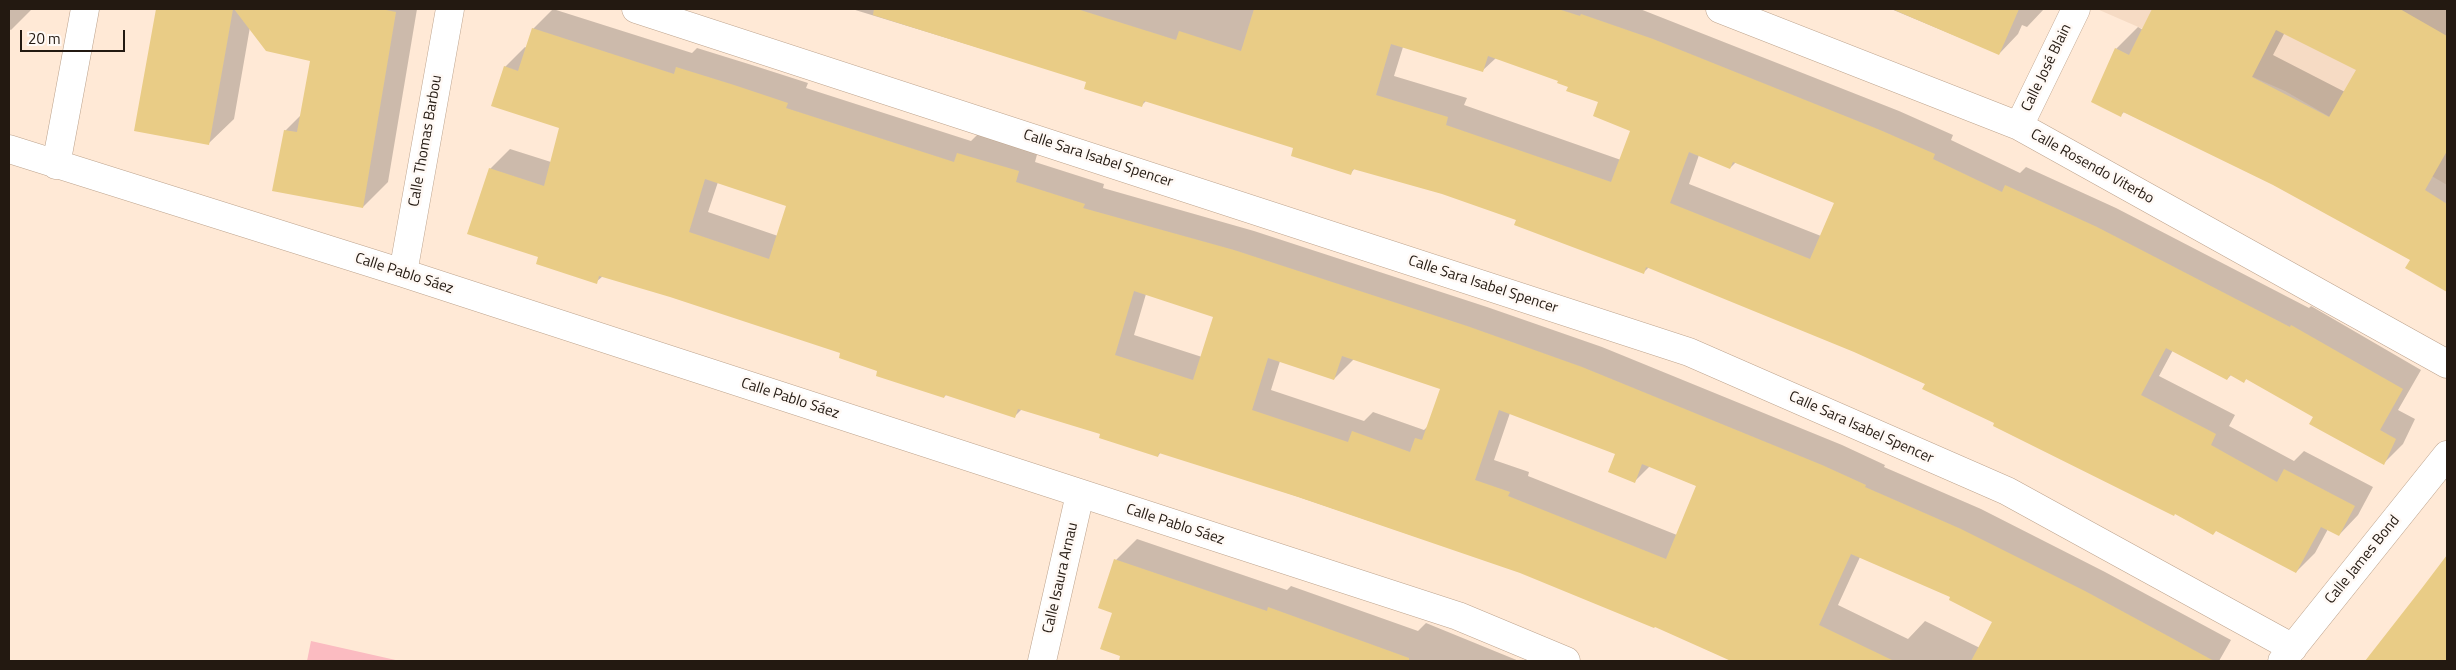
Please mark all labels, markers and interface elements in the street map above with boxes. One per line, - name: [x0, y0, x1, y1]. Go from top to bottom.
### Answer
- scale bar: [22, 20, 128, 52]
- street label: Calle José Blain: [2018, 21, 2076, 115]
- text: 20 m: [28, 27, 61, 50]
- street label: Calle Thomas Barbou: [406, 74, 446, 208]
- street label: Calle Sara Isabel Spencer: [1021, 126, 1175, 192]
- street label: Calle Rosendo Viterbo: [2027, 126, 2157, 208]
- street label: Calle Pablo Sáez: [353, 250, 455, 298]
- street label: Calle Sara Isabel Spencer: [1406, 252, 1560, 318]
- street label: Calle Pablo Sáez: [739, 375, 841, 423]
- street label: Calle Sara Isabel Spencer: [1786, 388, 1936, 468]
- street label: Calle Pablo Sáez: [1124, 501, 1226, 549]
- street label: Calle James Bond: [2322, 512, 2404, 608]
- street label: Calle Isaura Arnau: [1039, 521, 1083, 635]

